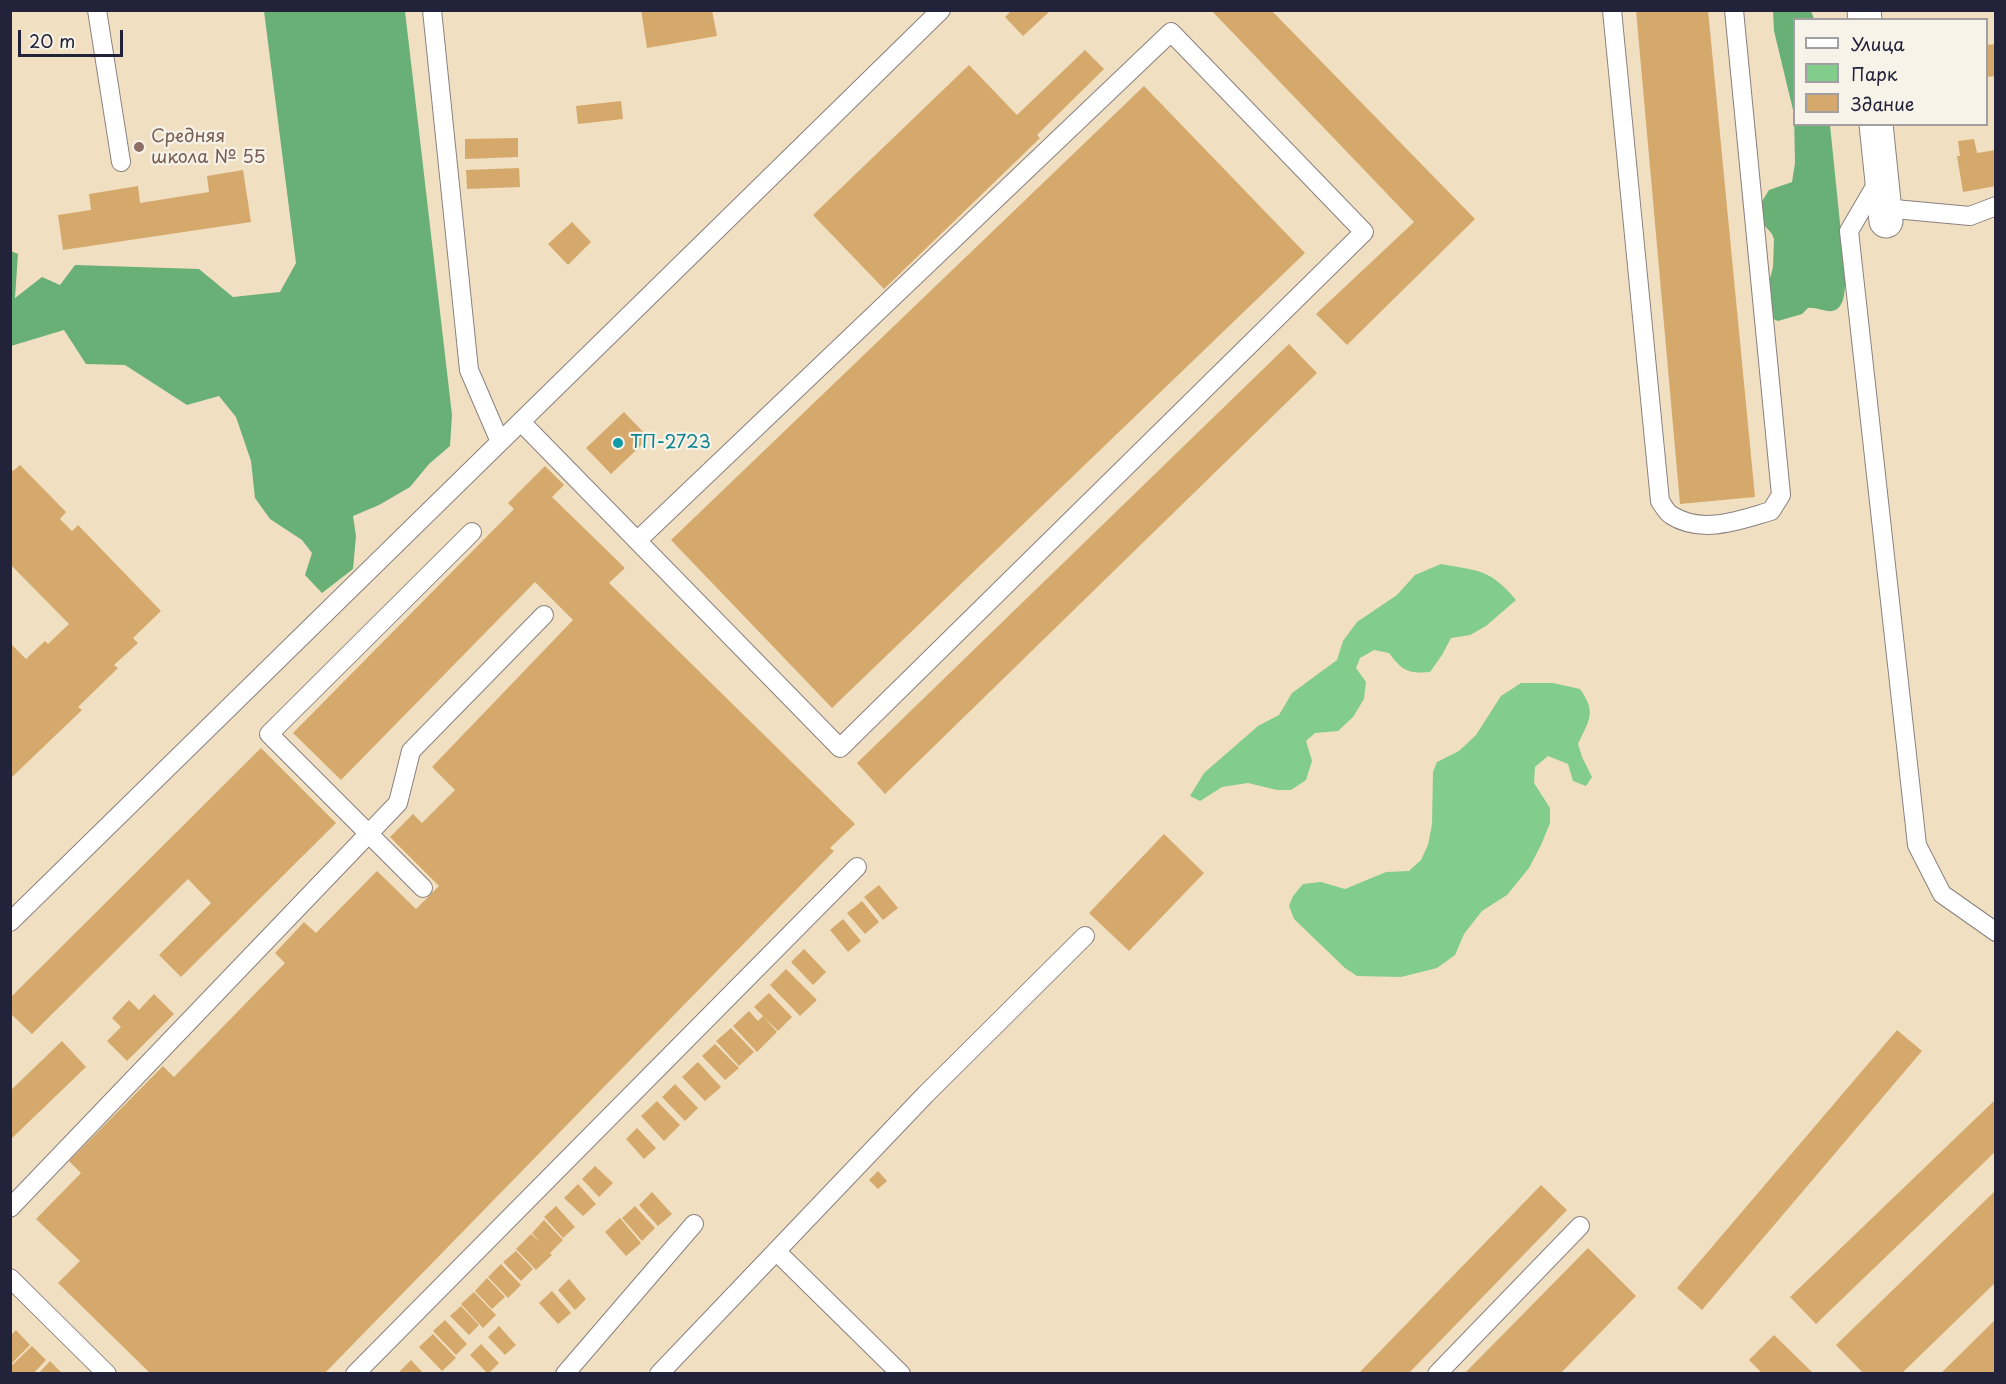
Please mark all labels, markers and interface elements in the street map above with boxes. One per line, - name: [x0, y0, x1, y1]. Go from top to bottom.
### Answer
- scale bar: [21, 18, 126, 56]
- legend: [1793, 18, 1988, 126]
- text: 20 m: [29, 27, 75, 54]
- text: Улица: [1851, 30, 1905, 57]
- text: Парк: [1851, 60, 1897, 87]
- text: Здание: [1851, 90, 1914, 117]
- place label: Средняя школа № 55: [151, 126, 265, 168]
- marker: Средняя школа № 55: [132, 140, 146, 154]
- place label: ТП-2723: [630, 432, 711, 454]
- marker: ТП-2723: [611, 436, 625, 450]

